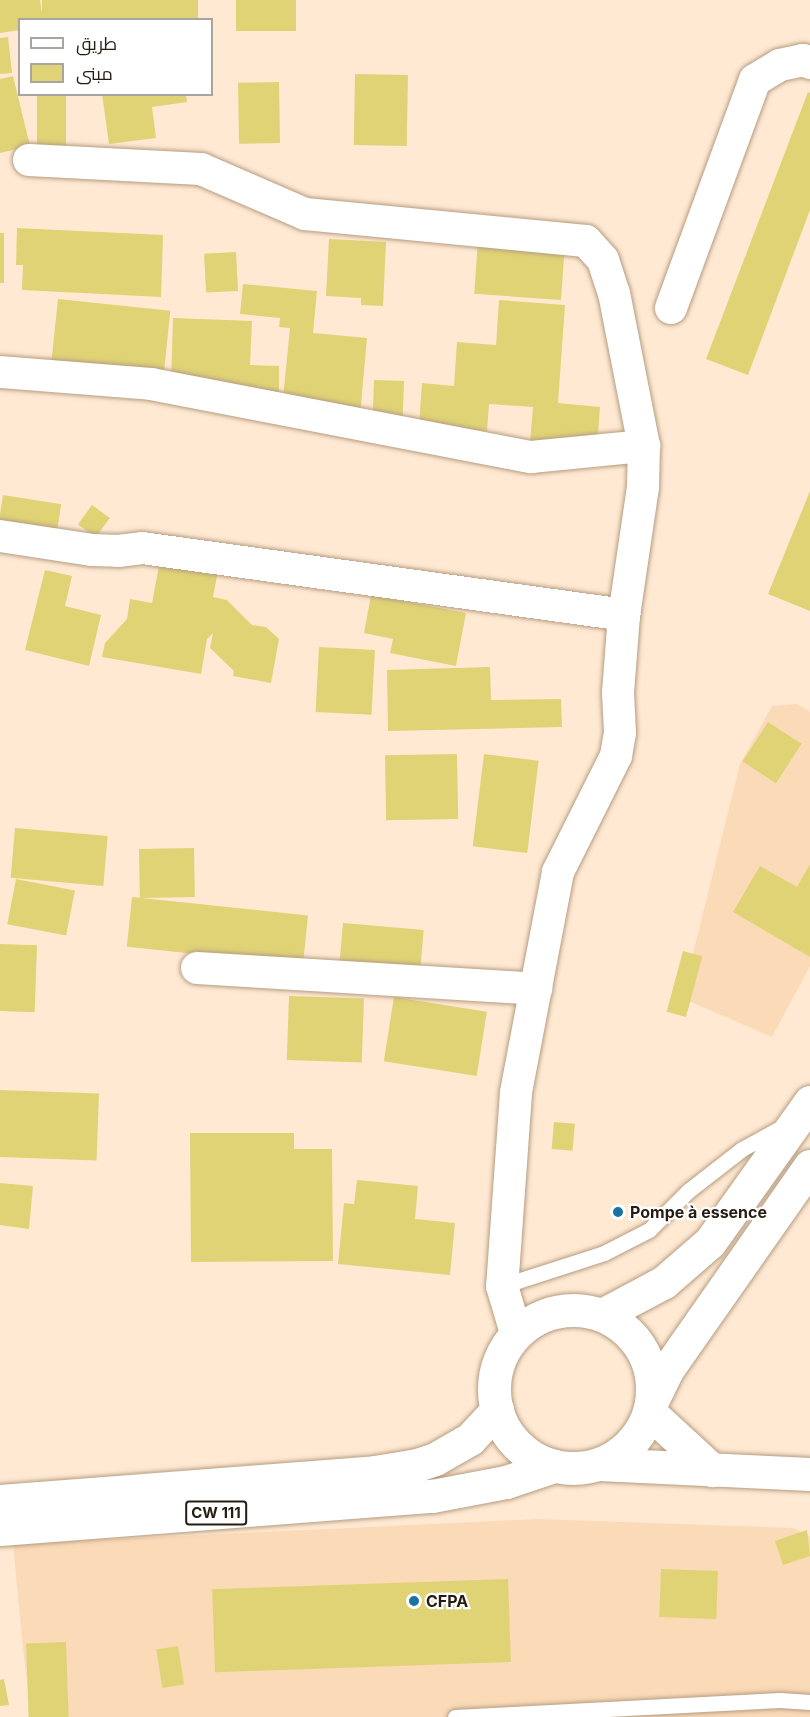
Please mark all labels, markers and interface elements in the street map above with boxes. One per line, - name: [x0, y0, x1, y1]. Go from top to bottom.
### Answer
- legend: [18, 18, 213, 96]
- text: طريق: [76, 33, 117, 54]
- text: مبنى: [76, 63, 113, 84]
- place label: Pompe à essence: [630, 1202, 767, 1222]
- marker: Pompe à essence: [611, 1205, 625, 1219]
- road number: CW 111: [184, 1501, 248, 1525]
- place label: CFPA: [426, 1591, 468, 1611]
- marker: CFPA: [407, 1594, 421, 1608]

